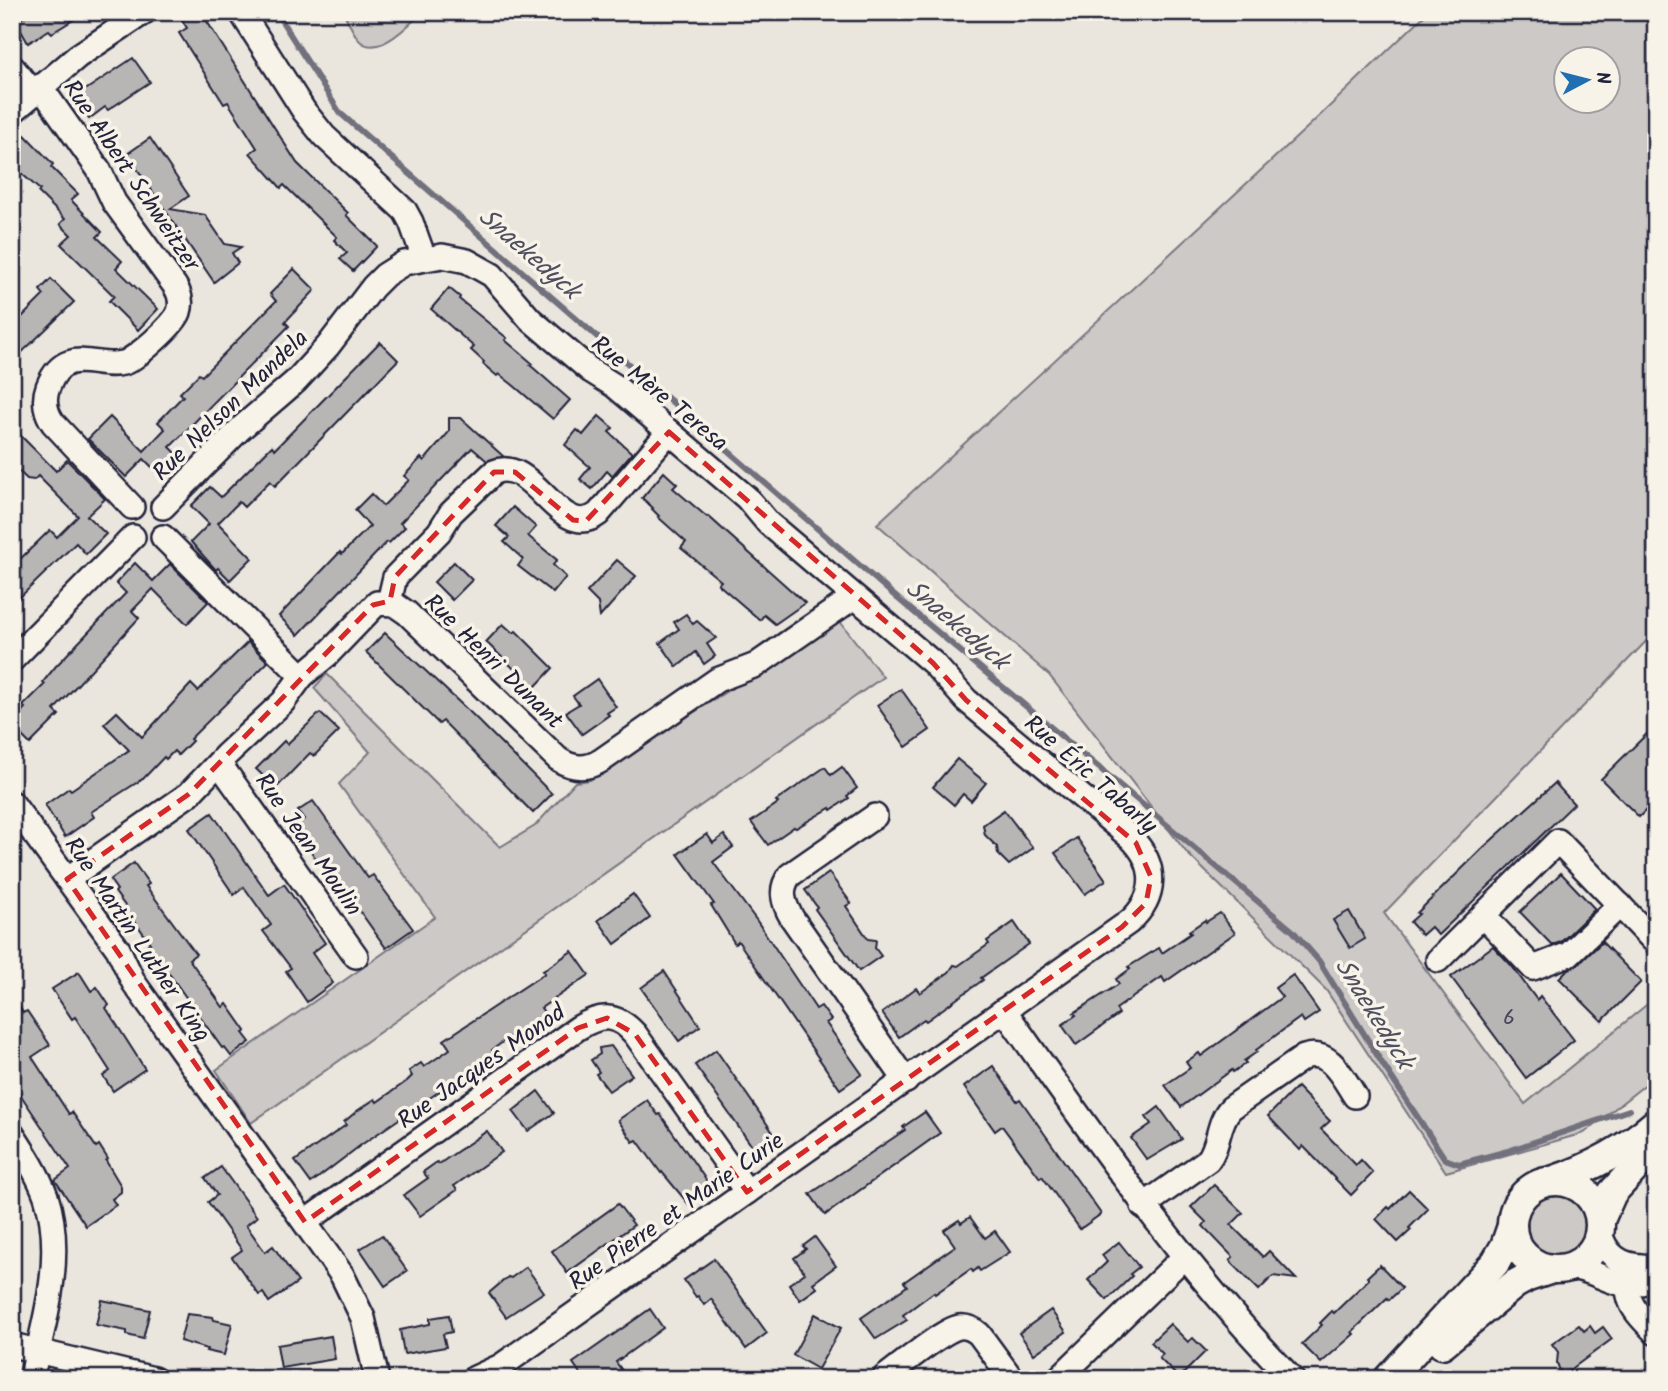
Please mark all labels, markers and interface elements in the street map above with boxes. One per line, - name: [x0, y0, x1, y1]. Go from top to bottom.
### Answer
- north arrow: [1552, 46, 1622, 116]
- text: N: [1586, 70, 1618, 86]
- street label: Rue Albert Schweitzer: [52, 72, 211, 281]
- water label: Snaekedyck: [468, 198, 592, 314]
- street label: Rue Nelson Mandela: [144, 321, 318, 491]
- street label: Rue Mère Teresa: [582, 326, 736, 462]
- water label: Snaekedyck: [896, 569, 1021, 684]
- street label: Rue Henri Dunant: [414, 585, 573, 740]
- street label: Rue Éric Tabarly: [1014, 706, 1166, 845]
- street label: Rue Jean Moulin: [244, 765, 372, 925]
- street label: Rue Martin Luther King: [53, 829, 220, 1051]
- water label: Snaekedyck: [1323, 950, 1426, 1081]
- street label: Rue Jacques Monod: [390, 994, 575, 1140]
- house number: 6: [1503, 1002, 1515, 1035]
- street label: Rue Pierre et Marie Curie: [561, 1123, 793, 1302]

